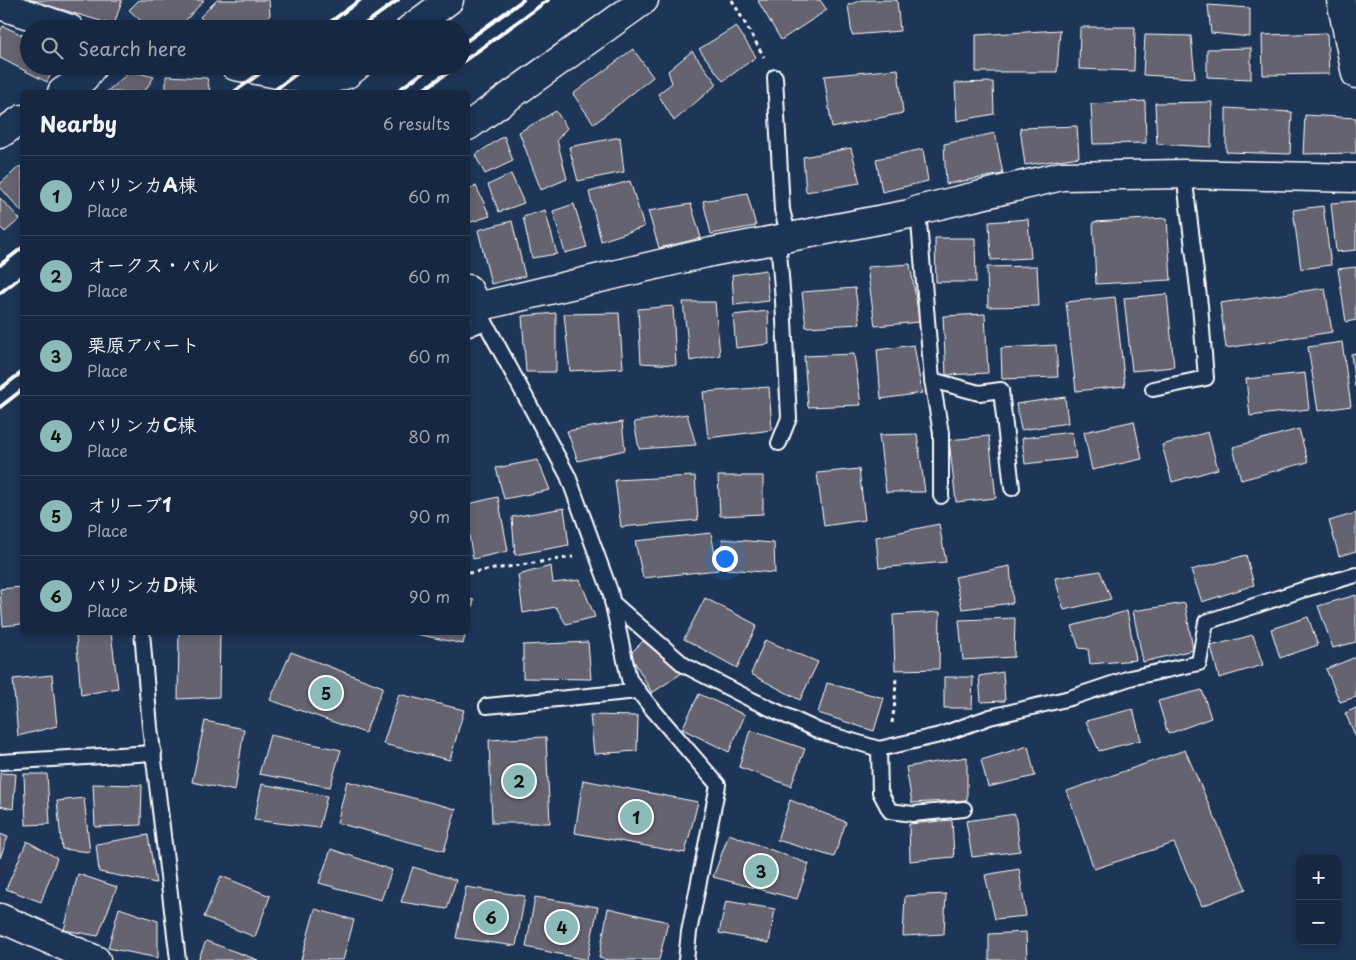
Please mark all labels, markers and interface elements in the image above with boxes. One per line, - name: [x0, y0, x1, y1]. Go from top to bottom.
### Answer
- search box: [20, 20, 470, 75]
- icon: search: [38, 34, 66, 62]
- text: Search here: [78, 34, 187, 62]
- text: Nearby: [40, 107, 117, 139]
- text: 6 results: [383, 111, 450, 135]
- text: パリンカA棟: [87, 170, 197, 198]
- text: 1: [52, 184, 60, 208]
- text: 60 m: [408, 184, 450, 208]
- text: Place: [87, 198, 128, 222]
- text: オークス・パル: [87, 250, 220, 278]
- text: 2: [50, 264, 62, 288]
- text: 60 m: [408, 264, 450, 288]
- text: Place: [87, 278, 128, 302]
- text: 栗原アパート: [87, 330, 200, 358]
- text: 3: [51, 344, 61, 368]
- text: 60 m: [408, 344, 450, 368]
- text: Place: [87, 358, 128, 382]
- text: パリンカC棟: [87, 410, 196, 438]
- text: 4: [51, 424, 61, 448]
- text: 80 m: [408, 424, 450, 448]
- text: Place: [87, 438, 128, 462]
- text: オリーブ1: [87, 490, 171, 518]
- text: 5: [51, 504, 61, 528]
- text: 90 m: [409, 504, 450, 528]
- text: Place: [87, 518, 128, 542]
- your location: [712, 546, 738, 572]
- text: パリンカD棟: [87, 570, 197, 598]
- text: 6: [50, 584, 62, 608]
- text: 90 m: [409, 584, 450, 608]
- text: Place: [87, 598, 128, 622]
- pin: 5: [310, 674, 342, 712]
- pin: 2: [503, 762, 535, 800]
- pin: 1: [620, 798, 652, 836]
- pin: 3: [745, 852, 777, 890]
- map controls: [1296, 855, 1341, 945]
- button: +: [1296, 855, 1341, 900]
- pin: 6: [475, 898, 507, 936]
- button: −: [1296, 900, 1341, 945]
- pin: 4: [546, 908, 578, 946]

